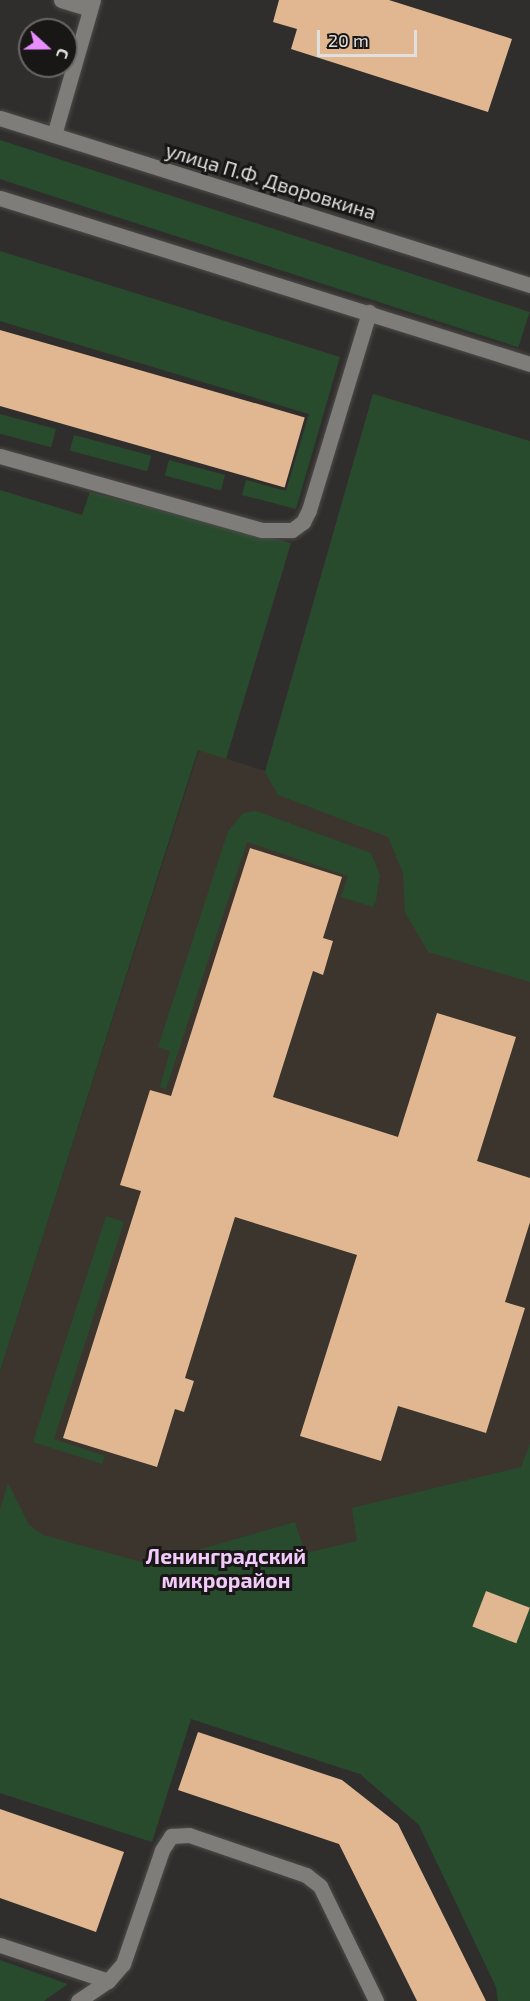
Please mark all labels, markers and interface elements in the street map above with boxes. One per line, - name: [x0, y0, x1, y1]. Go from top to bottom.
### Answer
- north arrow: [18, 18, 78, 78]
- scale bar: [320, 18, 420, 56]
- text: 20 m: [328, 29, 369, 51]
- text: С: [53, 46, 74, 62]
- street label: улица П.Ф. Дворовкина: [163, 138, 379, 224]
- district label: Ленинградский микрорайон: [146, 1543, 306, 1593]

